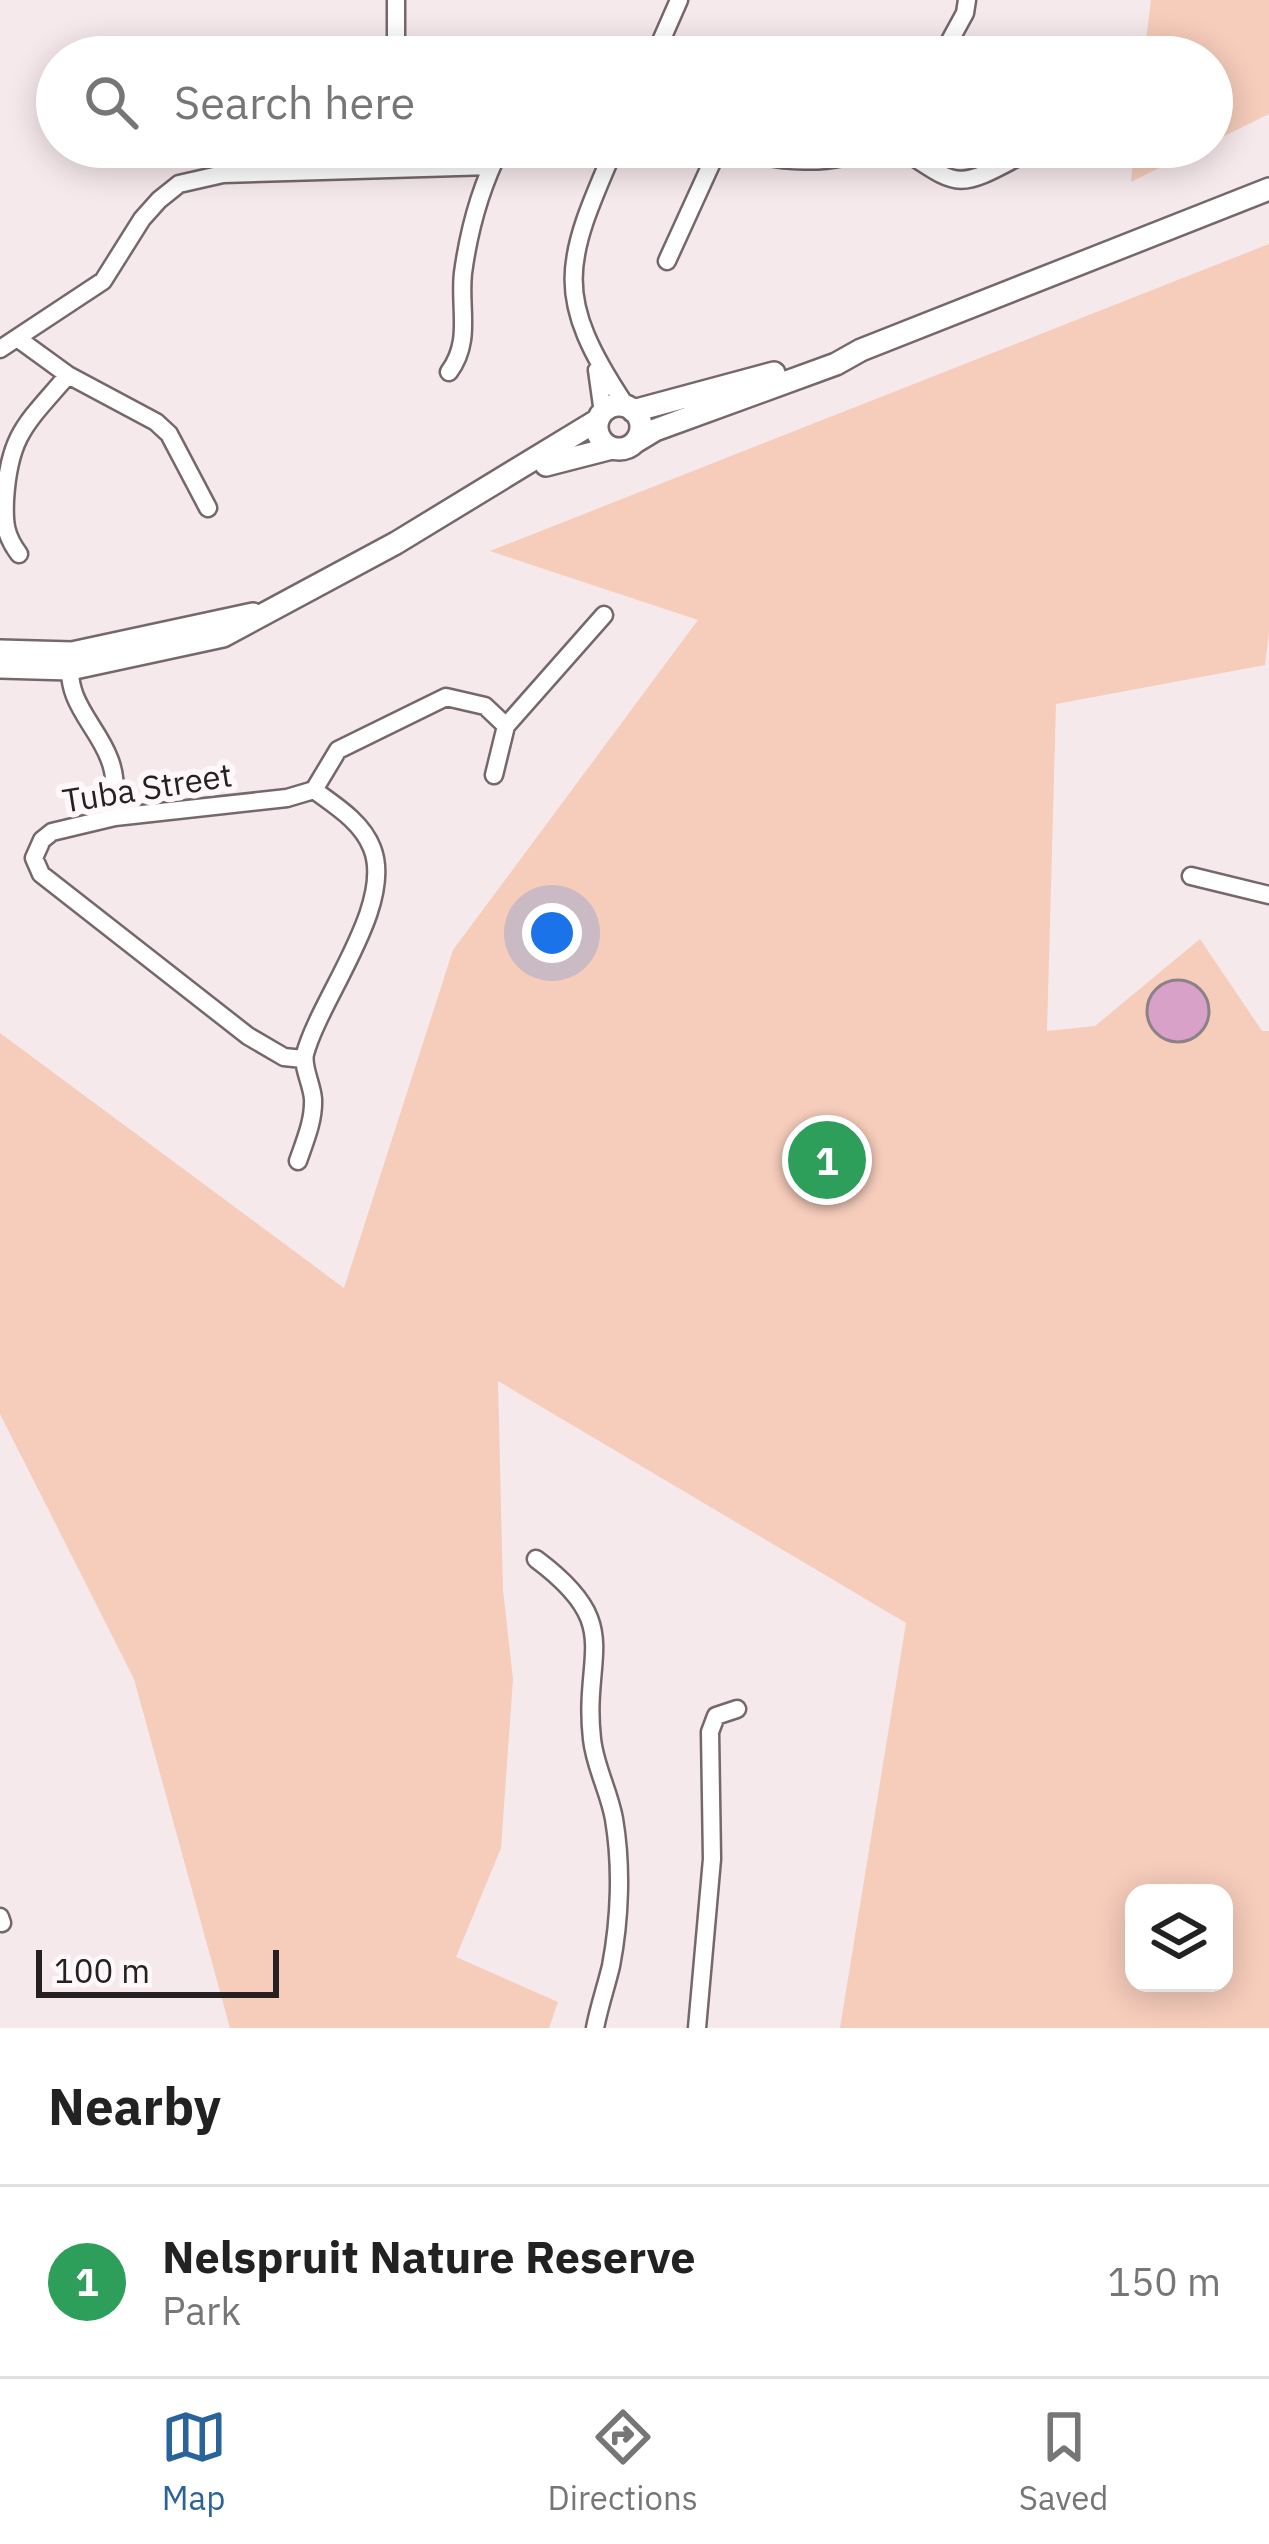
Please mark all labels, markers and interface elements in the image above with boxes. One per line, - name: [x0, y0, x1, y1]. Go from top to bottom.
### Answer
- search box: [36, 36, 1233, 168]
- icon: search: [78, 69, 144, 135]
- text: Search here: [174, 73, 415, 131]
- street label: Tuba Street: [59, 752, 235, 822]
- your location: [522, 903, 582, 963]
- pin: 1: [788, 1115, 866, 1205]
- map controls: [1125, 1884, 1233, 1992]
- button: layers: [1125, 1884, 1233, 1992]
- scale bar: [36, 1944, 279, 1997]
- text: 100 m: [54, 1949, 150, 1992]
- text: Nearby: [48, 2073, 221, 2139]
- text: Nelspruit Nature Reserve: [162, 2227, 696, 2285]
- text: 1: [75, 2256, 99, 2307]
- text: 150 m: [1108, 2256, 1221, 2307]
- text: Park: [162, 2285, 241, 2336]
- tab: Map: [161, 2404, 227, 2519]
- tab: Directions: [548, 2404, 698, 2519]
- tab: Saved: [1019, 2404, 1108, 2519]

